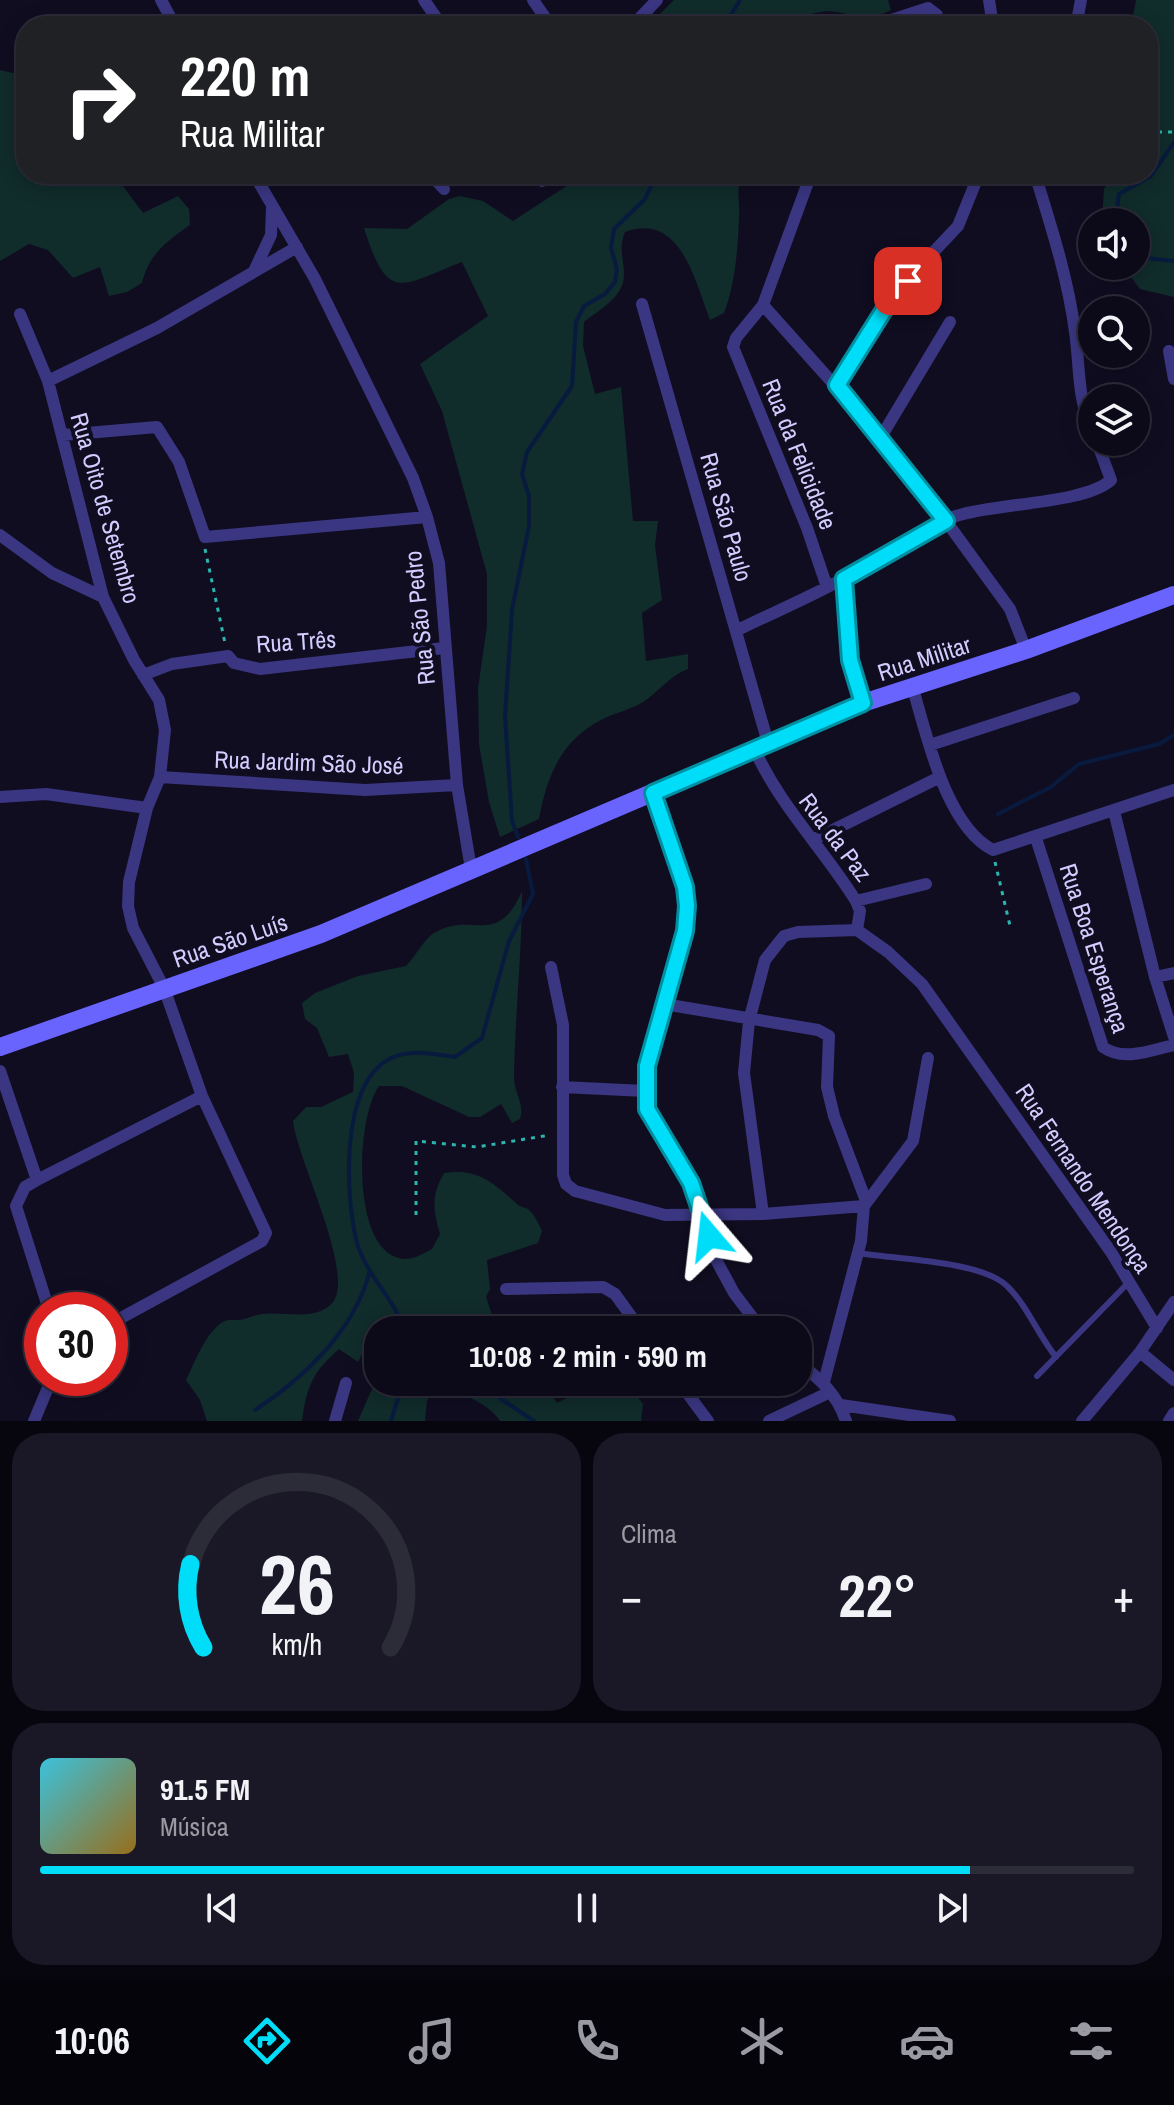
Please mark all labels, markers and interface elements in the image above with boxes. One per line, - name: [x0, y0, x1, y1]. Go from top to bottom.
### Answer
- text: 220 m: [180, 38, 310, 113]
- icon: right: [48, 48, 152, 152]
- text: Rua Militar: [180, 110, 324, 158]
- map controls: [1078, 208, 1150, 456]
- button: sound: [1078, 208, 1150, 280]
- pin: [874, 247, 942, 315]
- icon: arrive: [886, 259, 930, 303]
- button: search: [1078, 296, 1150, 368]
- street label: Rua da Felicidade: [755, 374, 845, 534]
- button: layers: [1078, 384, 1150, 456]
- street label: Rua Oito de Setembro: [63, 409, 149, 607]
- street label: Rua São Paulo: [693, 449, 761, 585]
- street label: Rua São Pedro: [396, 549, 442, 687]
- street label: Rua Três: [255, 622, 337, 660]
- street label: Rua Militar: [873, 628, 975, 688]
- street label: Rua Jardim São José: [214, 743, 404, 781]
- street label: Rua da Paz: [792, 786, 880, 888]
- street label: Rua Boa Esperança: [1053, 859, 1137, 1037]
- street label: Rua São Luís: [168, 905, 292, 975]
- street label: Rua Fernando Mendonça: [1009, 1077, 1159, 1279]
- position arrow: [667, 1194, 751, 1278]
- speed limit sign: 30: [24, 1292, 128, 1396]
- text: 10:08 · 2 min · 590 m: [469, 1336, 707, 1376]
- text: Clima: [621, 1516, 677, 1551]
- text: 26: [259, 1528, 334, 1640]
- text: 22°: [838, 1555, 917, 1636]
- text: −: [621, 1566, 642, 1626]
- text: +: [1113, 1566, 1134, 1626]
- text: km/h: [271, 1625, 322, 1664]
- text: 91.5 FM: [160, 1769, 250, 1809]
- text: Música: [160, 1809, 229, 1844]
- icon: previous: [200, 1886, 244, 1930]
- icon: pause: [565, 1886, 609, 1930]
- icon: next: [930, 1886, 974, 1930]
- icon: directions: [239, 2013, 295, 2069]
- icon: music: [404, 2013, 460, 2069]
- icon: phone: [569, 2013, 625, 2069]
- icon: climate: [734, 2013, 790, 2069]
- icon: car: [899, 2013, 955, 2069]
- icon: filters: [1063, 2013, 1119, 2069]
- text: 10:06: [54, 2017, 130, 2065]

